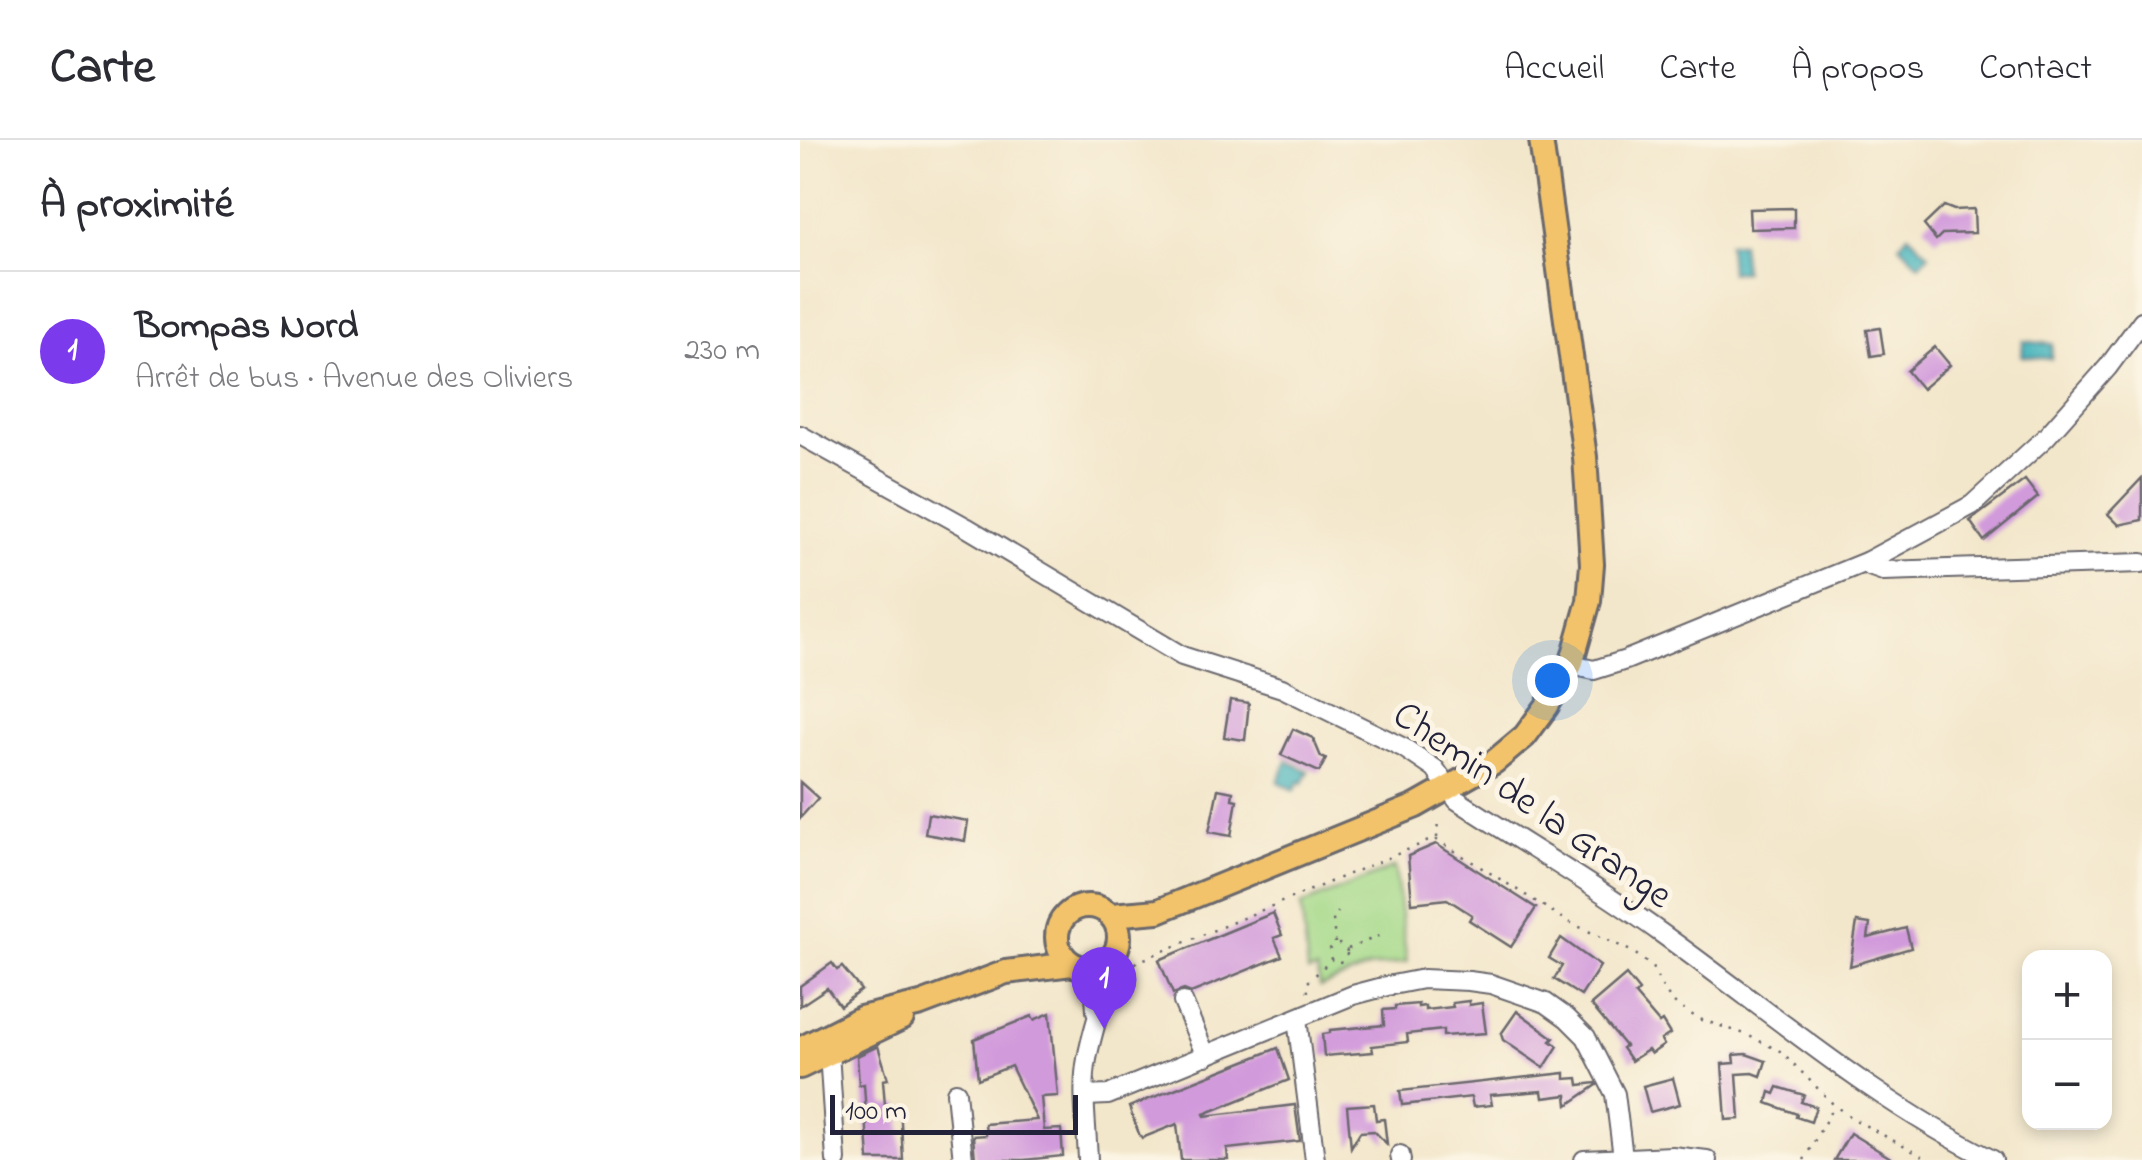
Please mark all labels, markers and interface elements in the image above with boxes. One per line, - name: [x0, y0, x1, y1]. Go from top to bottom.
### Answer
- text: Carte: [50, 34, 155, 104]
- text: Accueil: [1504, 44, 1604, 95]
- text: Carte: [1659, 44, 1736, 95]
- text: À propos: [1791, 44, 1924, 95]
- text: Contact: [1979, 44, 2092, 95]
- text: À proximité: [40, 175, 234, 236]
- text: Bompas Nord: [135, 300, 358, 356]
- text: 1: [67, 328, 78, 375]
- text: 230 m: [684, 328, 760, 375]
- text: Arrêt de bus · Avenue des Oliviers: [135, 356, 573, 403]
- your location: [1527, 655, 1578, 706]
- street label: Chemin de la Grange: [1379, 688, 1684, 926]
- pin: 1: [1072, 946, 1136, 1029]
- map controls: [2022, 950, 2112, 1130]
- button: +: [2022, 950, 2112, 1040]
- button: −: [2022, 1040, 2112, 1130]
- scale bar: [830, 1090, 1078, 1134]
- text: 100 m: [845, 1092, 907, 1133]

